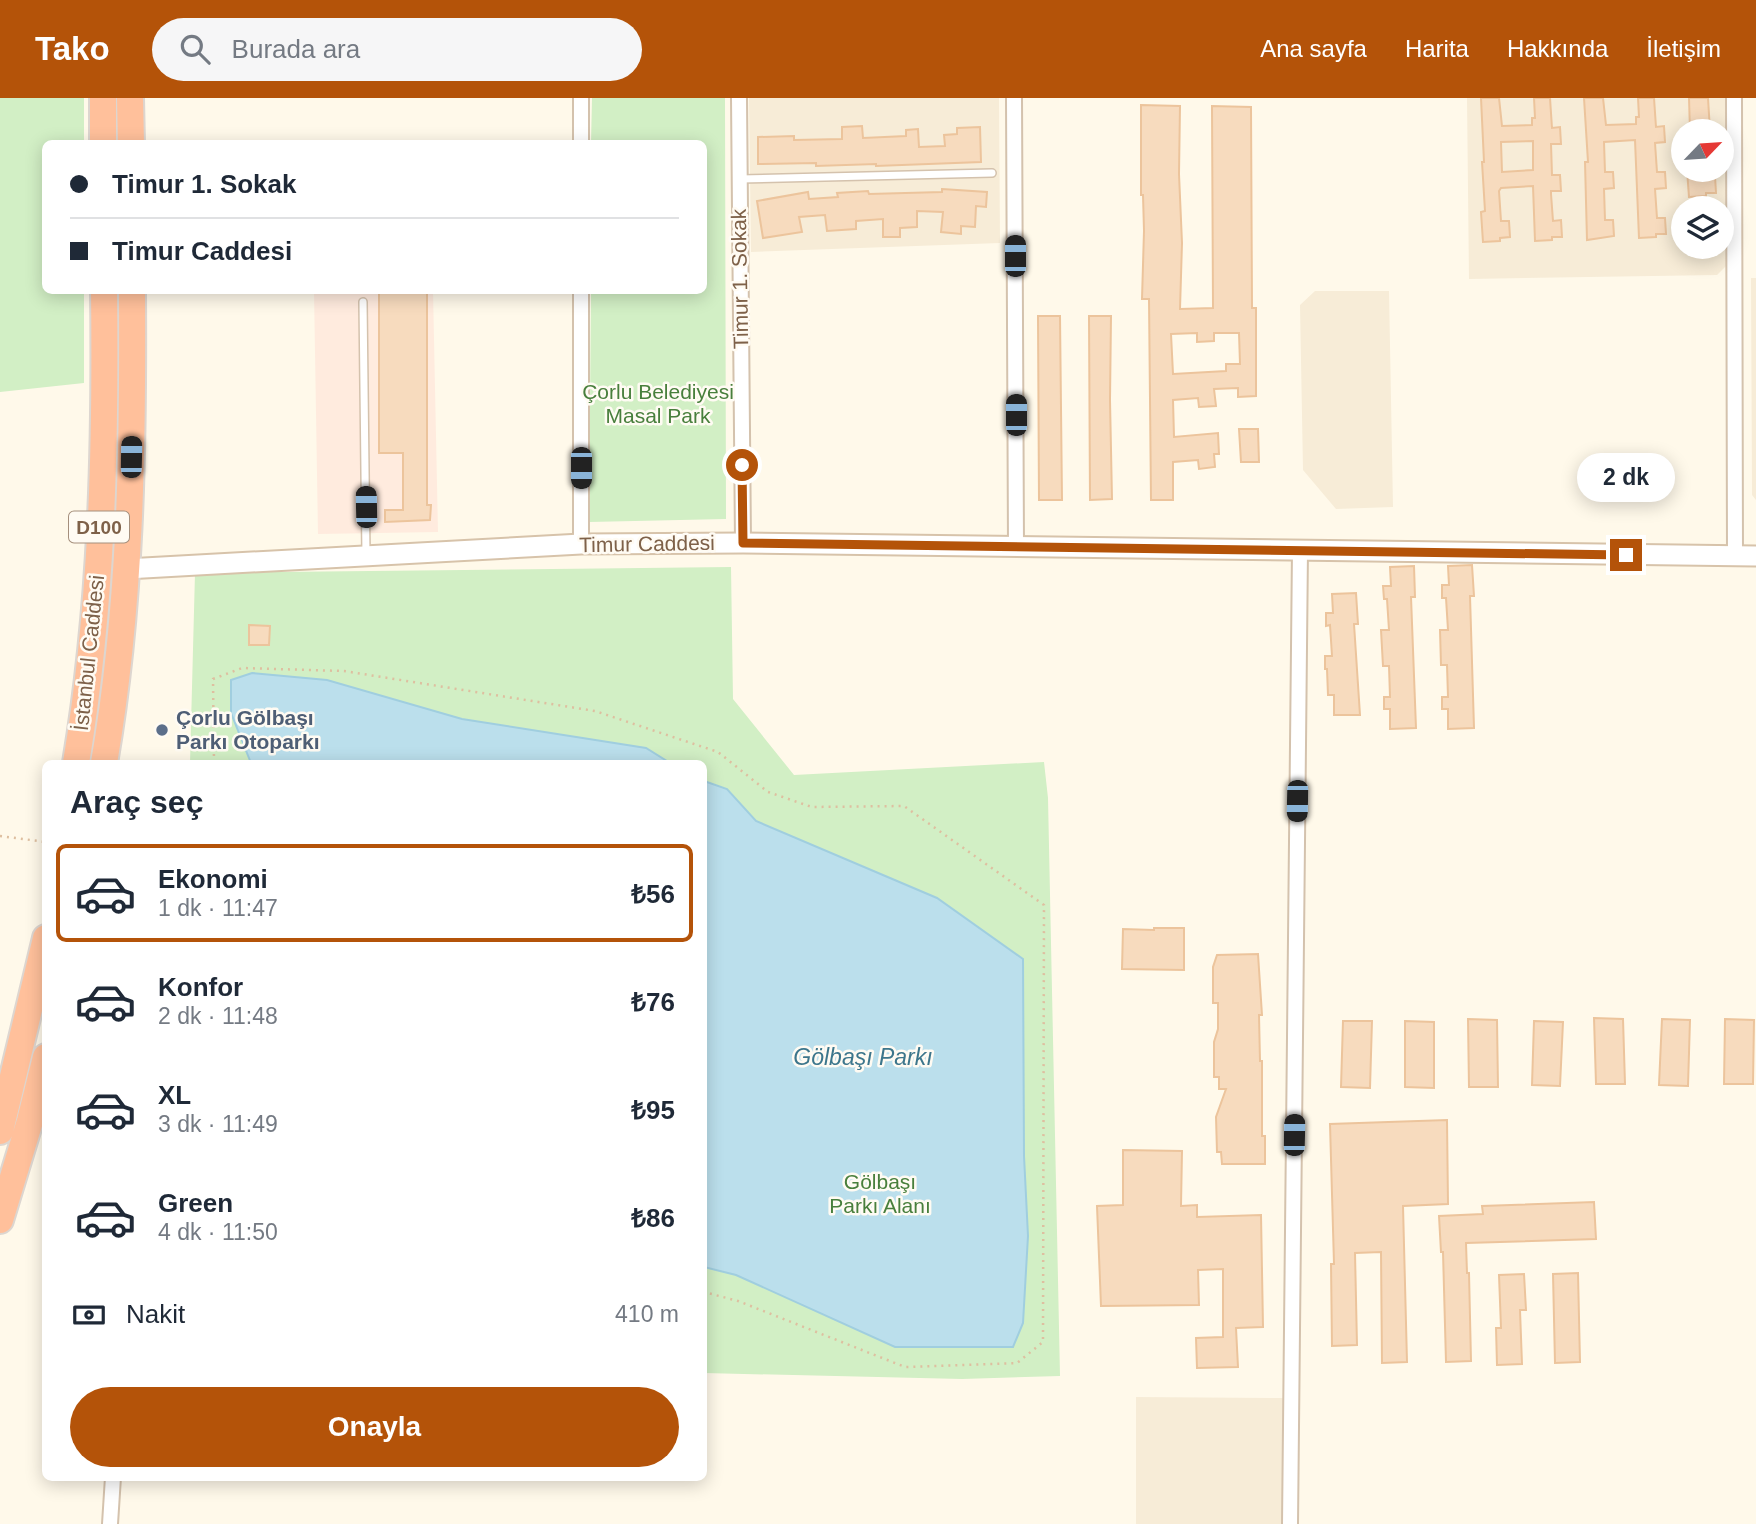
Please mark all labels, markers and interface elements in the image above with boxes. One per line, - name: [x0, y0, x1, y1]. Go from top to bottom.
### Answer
- search box: [152, 18, 642, 81]
- text: Tako: [35, 30, 110, 67]
- icon: search: [176, 30, 214, 68]
- text: Burada ara: [232, 34, 360, 64]
- text: Ana sayfa: [1260, 35, 1367, 62]
- text: Harita: [1405, 35, 1469, 62]
- text: Hakkında: [1507, 35, 1608, 62]
- text: İletişim: [1646, 35, 1721, 62]
- north arrow: [1671, 119, 1734, 182]
- map controls: [1671, 119, 1734, 259]
- text: Timur 1. Sokak: [112, 169, 297, 199]
- button: layers: [1671, 196, 1734, 259]
- street label: Timur 1. Sokak: [727, 208, 752, 349]
- car: [1005, 235, 1026, 277]
- text: Timur Caddesi: [112, 236, 292, 266]
- park label: Çorlu Belediyesi Masal Park: [582, 380, 734, 427]
- car: [1006, 394, 1027, 436]
- car: [121, 436, 142, 478]
- car: [571, 447, 592, 489]
- route start: [726, 449, 758, 481]
- callout: 2 dk: [1577, 454, 1675, 503]
- text: 2 dk: [1603, 464, 1649, 490]
- car: [356, 486, 377, 528]
- road number: D100: [69, 512, 129, 542]
- street label: Timur Caddesi: [579, 531, 715, 556]
- route end: [1610, 539, 1642, 571]
- street label: İstanbul Caddesi: [69, 574, 108, 732]
- place label: Çorlu Gölbaşı Parkı Otoparkı: [176, 706, 320, 753]
- marker: Çorlu Gölbaşı Parkı Otoparkı: [154, 722, 170, 738]
- car: [1287, 780, 1308, 822]
- text: Araç seç: [70, 784, 203, 820]
- icon: car: [74, 862, 137, 925]
- text: Ekonomi: [158, 864, 268, 894]
- text: ₺56: [631, 879, 675, 909]
- text: 1 dk · 11:47: [158, 895, 278, 921]
- icon: car: [74, 970, 137, 1033]
- text: Konfor: [158, 972, 243, 1002]
- text: ₺76: [631, 987, 675, 1017]
- text: 2 dk · 11:48: [158, 1003, 278, 1029]
- water label: Gölbaşı Parkı: [793, 1044, 933, 1070]
- icon: car: [74, 1078, 137, 1141]
- text: XL: [158, 1080, 191, 1110]
- text: ₺95: [631, 1095, 675, 1125]
- text: 3 dk · 11:49: [158, 1111, 278, 1137]
- car: [1284, 1114, 1305, 1156]
- park label: Gölbaşı Parkı Alanı: [829, 1170, 931, 1217]
- icon: car: [74, 1186, 137, 1249]
- text: Green: [158, 1188, 233, 1218]
- text: ₺86: [631, 1203, 675, 1233]
- text: 4 dk · 11:50: [158, 1219, 278, 1245]
- icon: cash: [70, 1296, 108, 1334]
- text: Nakit: [126, 1299, 185, 1329]
- text: 410 m: [615, 1301, 679, 1327]
- button: Onayla: [70, 1387, 679, 1467]

